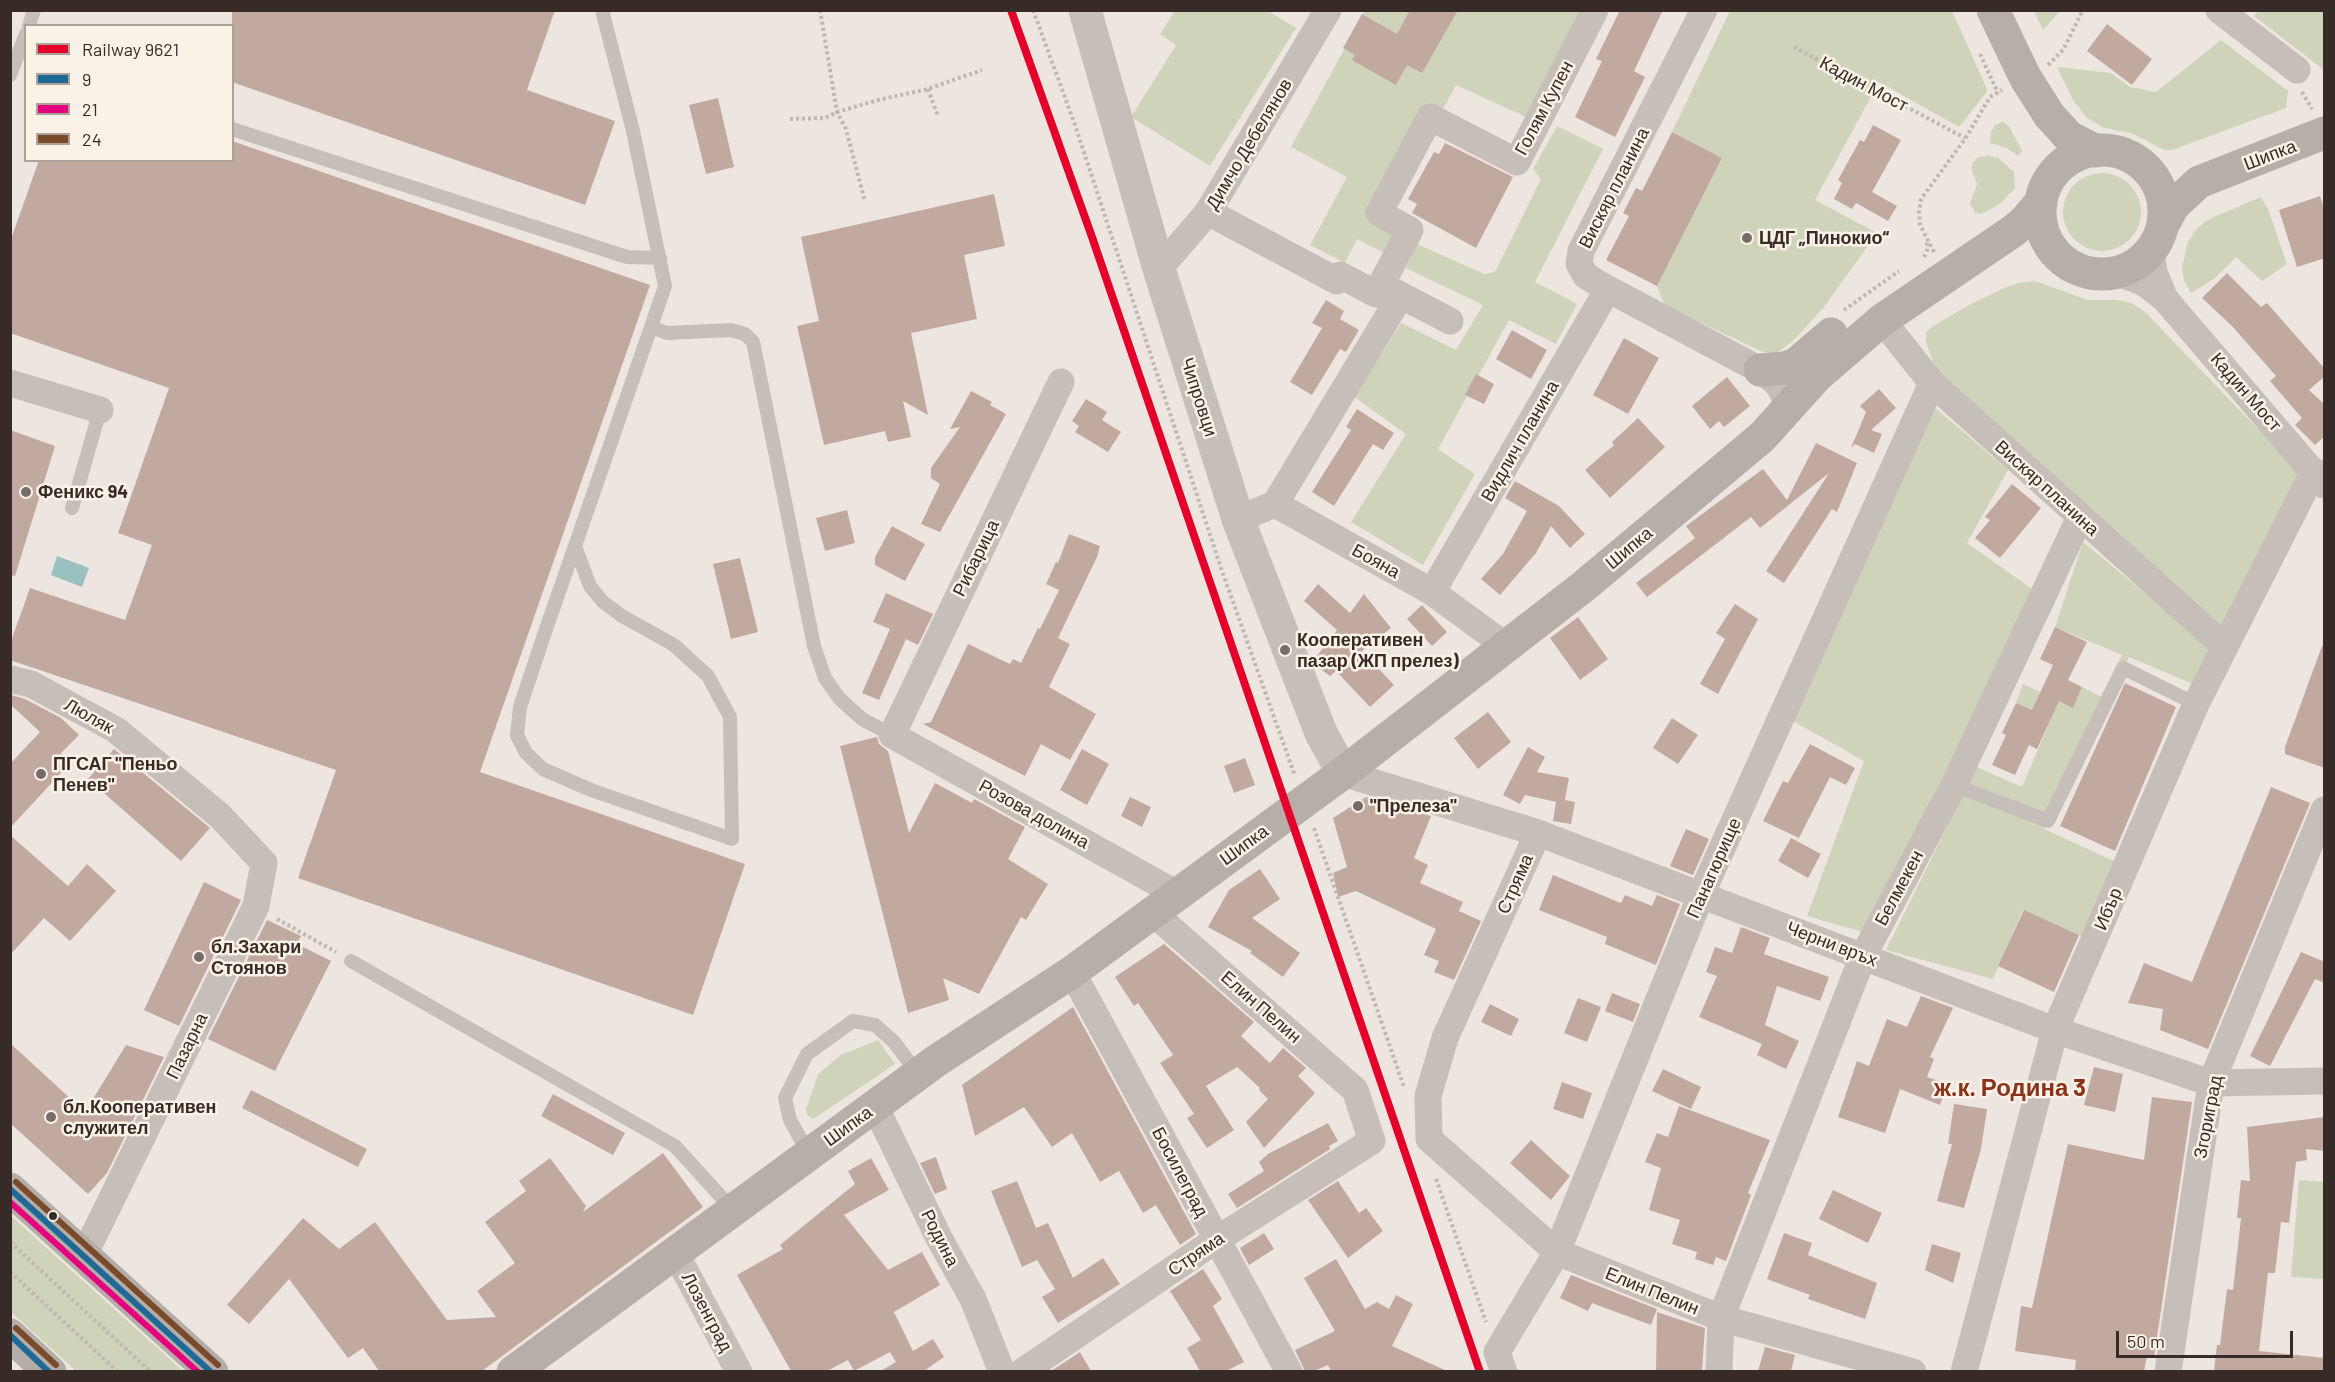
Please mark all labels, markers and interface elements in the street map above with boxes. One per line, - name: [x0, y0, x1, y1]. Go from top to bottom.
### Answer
- legend: [24, 24, 234, 162]
- text: Railway 9621: [82, 38, 179, 60]
- street label: Кадин Мост: [1816, 52, 1912, 116]
- street label: Голям Купен: [1510, 57, 1578, 159]
- text: 9: [82, 68, 91, 90]
- street label: Димчо Дебелянов: [1201, 75, 1297, 213]
- text: 21: [82, 98, 98, 120]
- street label: Вискяр планина: [1574, 124, 1654, 252]
- text: 24: [82, 128, 102, 150]
- street label: Шипка: [2241, 135, 2299, 175]
- place label: ЦДГ „Пинокио“: [1759, 227, 1889, 249]
- marker: ЦДГ „Пинокио“: [1740, 231, 1754, 245]
- street label: Кадин Мост: [2206, 348, 2286, 436]
- street label: Чипровци: [1176, 355, 1222, 439]
- street label: Видлич планина: [1477, 377, 1563, 505]
- street label: Вискяр планина: [1991, 436, 2103, 540]
- place label: Феникс 94: [38, 481, 128, 503]
- marker: Феникс 94: [19, 485, 33, 499]
- street label: Рибарица: [948, 516, 1004, 600]
- street label: Шипка: [1601, 522, 1657, 574]
- street label: Бояна: [1348, 539, 1404, 583]
- place label: Кооперативен пазар (ЖП прелез): [1297, 629, 1459, 672]
- marker: Кооперативен пазар (ЖП прелез): [1278, 643, 1292, 657]
- street label: Люляк: [61, 694, 117, 738]
- place label: ПГСАГ "Пеньо Пенев": [53, 753, 178, 795]
- marker: ПГСАГ "Пеньо Пенев": [34, 767, 48, 781]
- street label: Розова долина: [975, 775, 1093, 853]
- place label: "Прелеза": [1370, 795, 1457, 817]
- marker: "Прелеза": [1351, 799, 1365, 813]
- street label: Панагюрище: [1682, 814, 1746, 922]
- street label: Шипка: [1216, 820, 1272, 870]
- street label: Белмекен: [1870, 847, 1928, 929]
- street label: Стряма: [1492, 851, 1538, 917]
- street label: Ибър: [2089, 885, 2127, 933]
- street label: Черни връх: [1784, 917, 1880, 971]
- place label: бл.Захари Стоянов: [211, 936, 301, 978]
- marker: бл.Захари Стоянов: [192, 950, 206, 964]
- street label: Елин Пелин: [1217, 966, 1305, 1048]
- street label: Пазарна: [162, 1009, 212, 1083]
- district label: ж.к. Родина 3: [1934, 1074, 2086, 1102]
- street label: Згориград: [2189, 1074, 2227, 1160]
- place label: бл.Кооперативен служител: [63, 1096, 216, 1138]
- street label: Шипка: [820, 1101, 876, 1151]
- marker: бл.Кооперативен служител: [44, 1110, 58, 1124]
- street label: Босилеград: [1147, 1123, 1213, 1221]
- street label: Родина: [916, 1206, 964, 1270]
- unlabelled marker: [47, 1210, 59, 1222]
- street label: Стряма: [1164, 1227, 1228, 1281]
- street label: Елин Пелин: [1602, 1262, 1702, 1320]
- street label: Лозенград: [677, 1269, 737, 1355]
- scale bar: [2119, 1319, 2296, 1357]
- text: 50 m: [2127, 1330, 2165, 1352]

